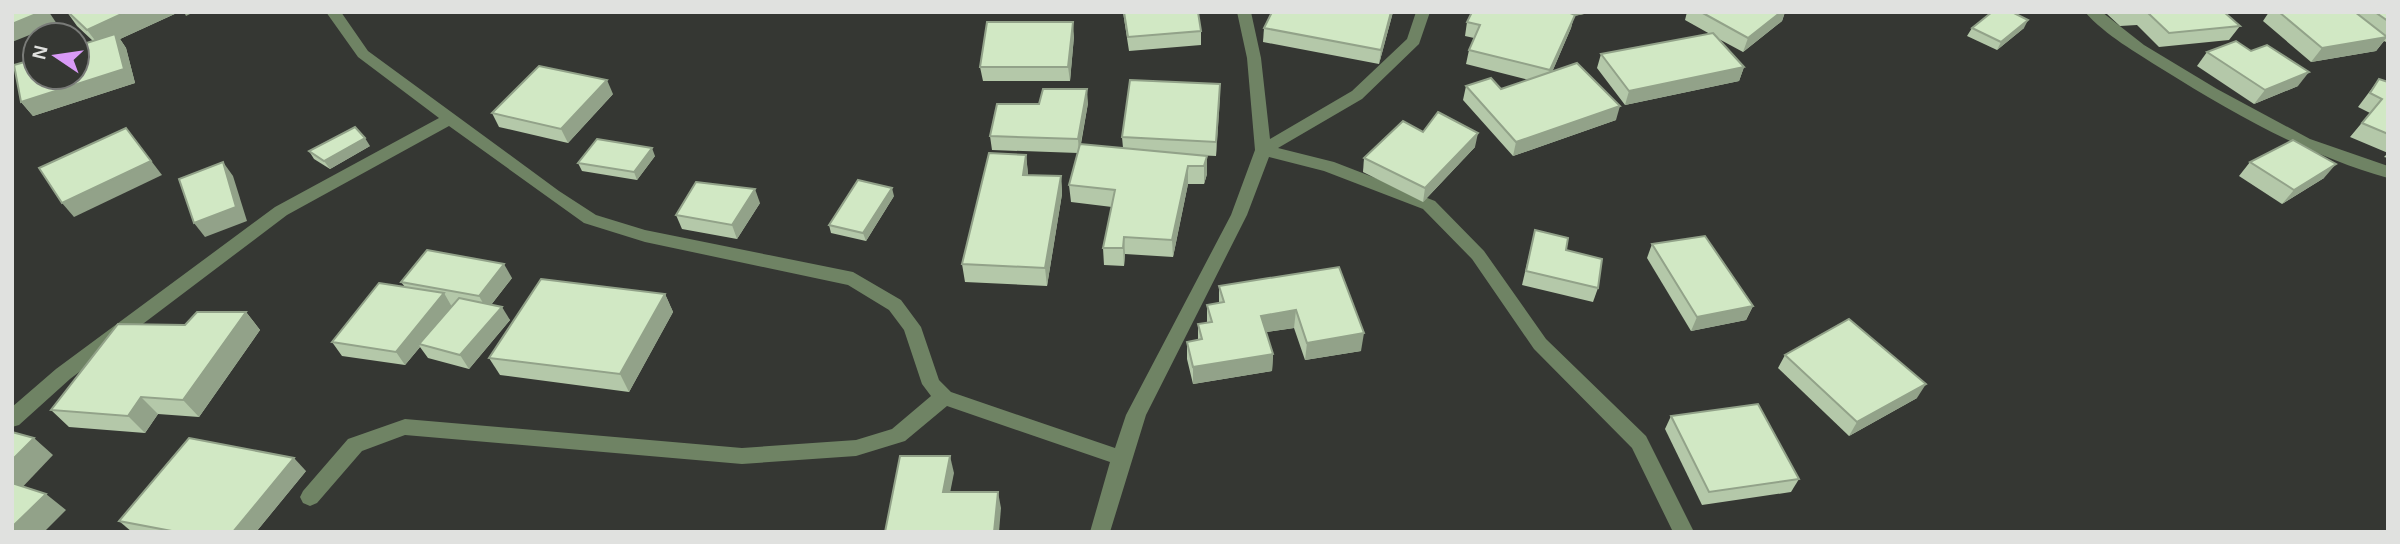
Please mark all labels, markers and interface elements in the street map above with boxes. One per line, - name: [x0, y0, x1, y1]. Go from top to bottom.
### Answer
- north arrow: [21, 21, 91, 91]
- text: N: [28, 43, 52, 61]

